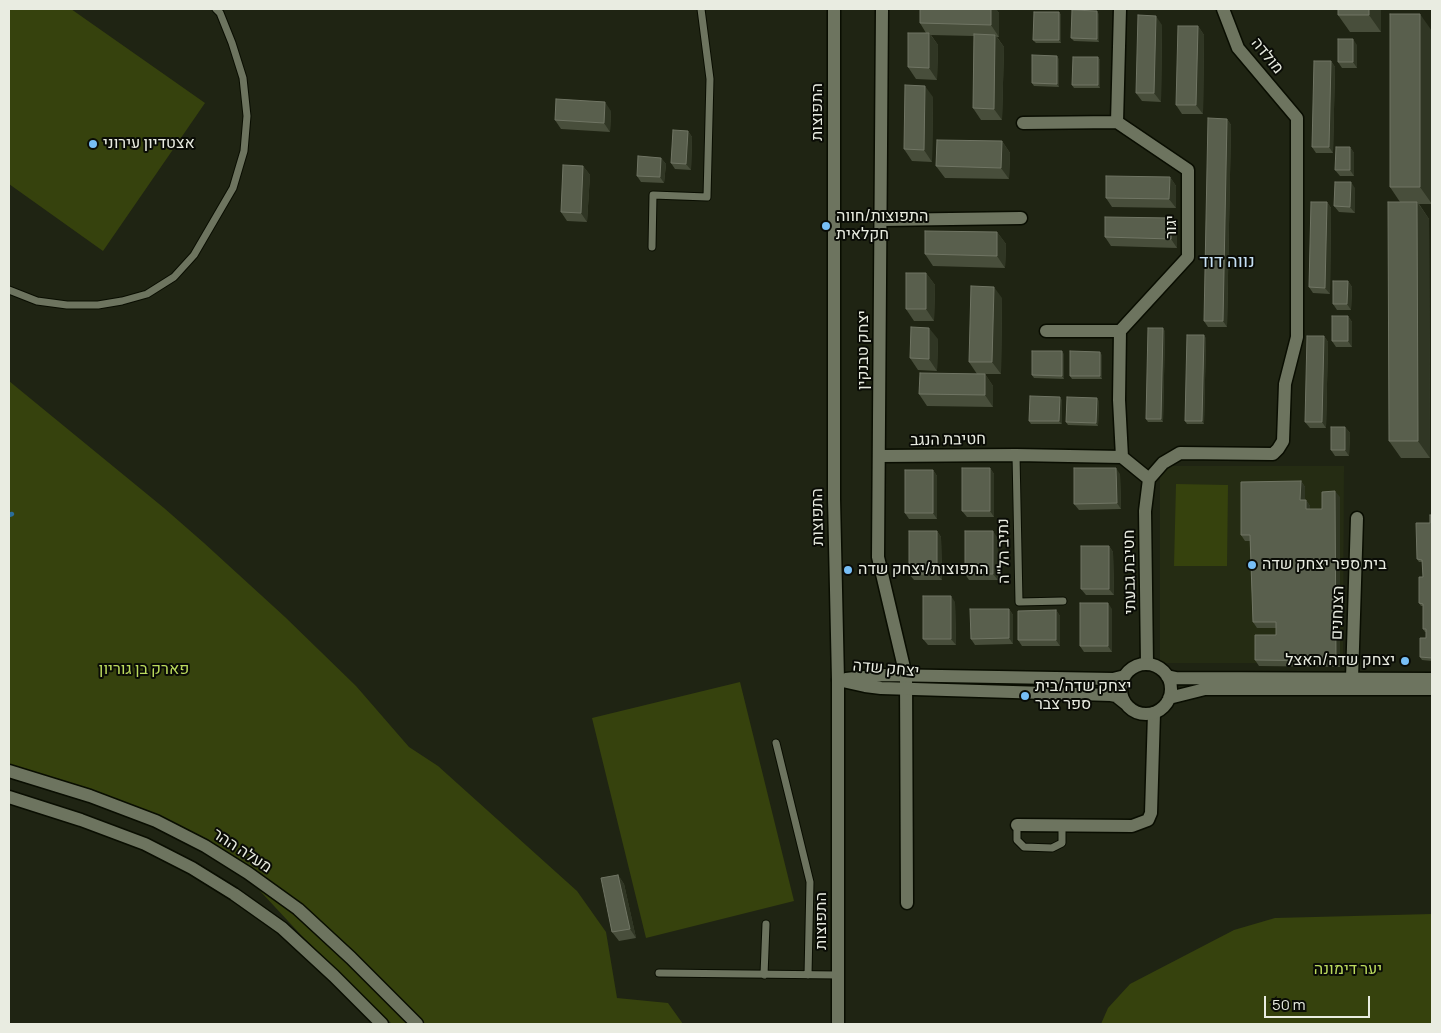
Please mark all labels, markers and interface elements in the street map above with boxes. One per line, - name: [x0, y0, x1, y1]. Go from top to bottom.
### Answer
- street label: מולדה: [1247, 34, 1287, 78]
- street label: התפוצות: [808, 83, 828, 141]
- place label: אצטדיון עירוני: [103, 134, 195, 154]
- marker: אצטדיון עירוני: [87, 138, 99, 150]
- place label: התפוצות/חווה חקלאית: [836, 207, 928, 245]
- street label: יגור: [1162, 215, 1182, 239]
- marker: התפוצות/חווה חקלאית: [820, 220, 832, 232]
- district label: נווה דוד: [1199, 251, 1255, 273]
- street label: יצחק טבנקין: [854, 310, 874, 390]
- street label: חטיבת הנגב: [910, 430, 986, 450]
- street label: התפוצות: [808, 488, 828, 546]
- street label: נתיב הל"ה: [994, 518, 1014, 584]
- street label: חטיבת גבעתי: [1120, 529, 1140, 615]
- place label: בית ספר יצחק שדה: [1262, 555, 1387, 575]
- marker: בית ספר יצחק שדה: [1246, 559, 1258, 571]
- place label: התפוצות/יצחק שדה: [858, 560, 989, 580]
- marker: התפוצות/יצחק שדה: [842, 564, 854, 576]
- street label: הצנחנים: [1327, 585, 1349, 641]
- place label: יצחק שדה/האצל: [1285, 651, 1395, 671]
- marker: יצחק שדה/האצל: [1399, 655, 1411, 667]
- street label: יצחק שדה: [852, 657, 920, 681]
- park label: פארק בן גוריון: [99, 660, 189, 680]
- place label: יצחק שדה/בית ספר צבר: [1035, 677, 1131, 715]
- marker: יצחק שדה/בית ספר צבר: [1019, 690, 1031, 702]
- street label: מעלה ההר: [209, 825, 275, 877]
- street label: התפוצות: [812, 892, 832, 950]
- park label: יער דימונה: [1314, 960, 1382, 980]
- scale bar: [1266, 986, 1372, 1018]
- text: 50 m: [1272, 994, 1306, 1015]

